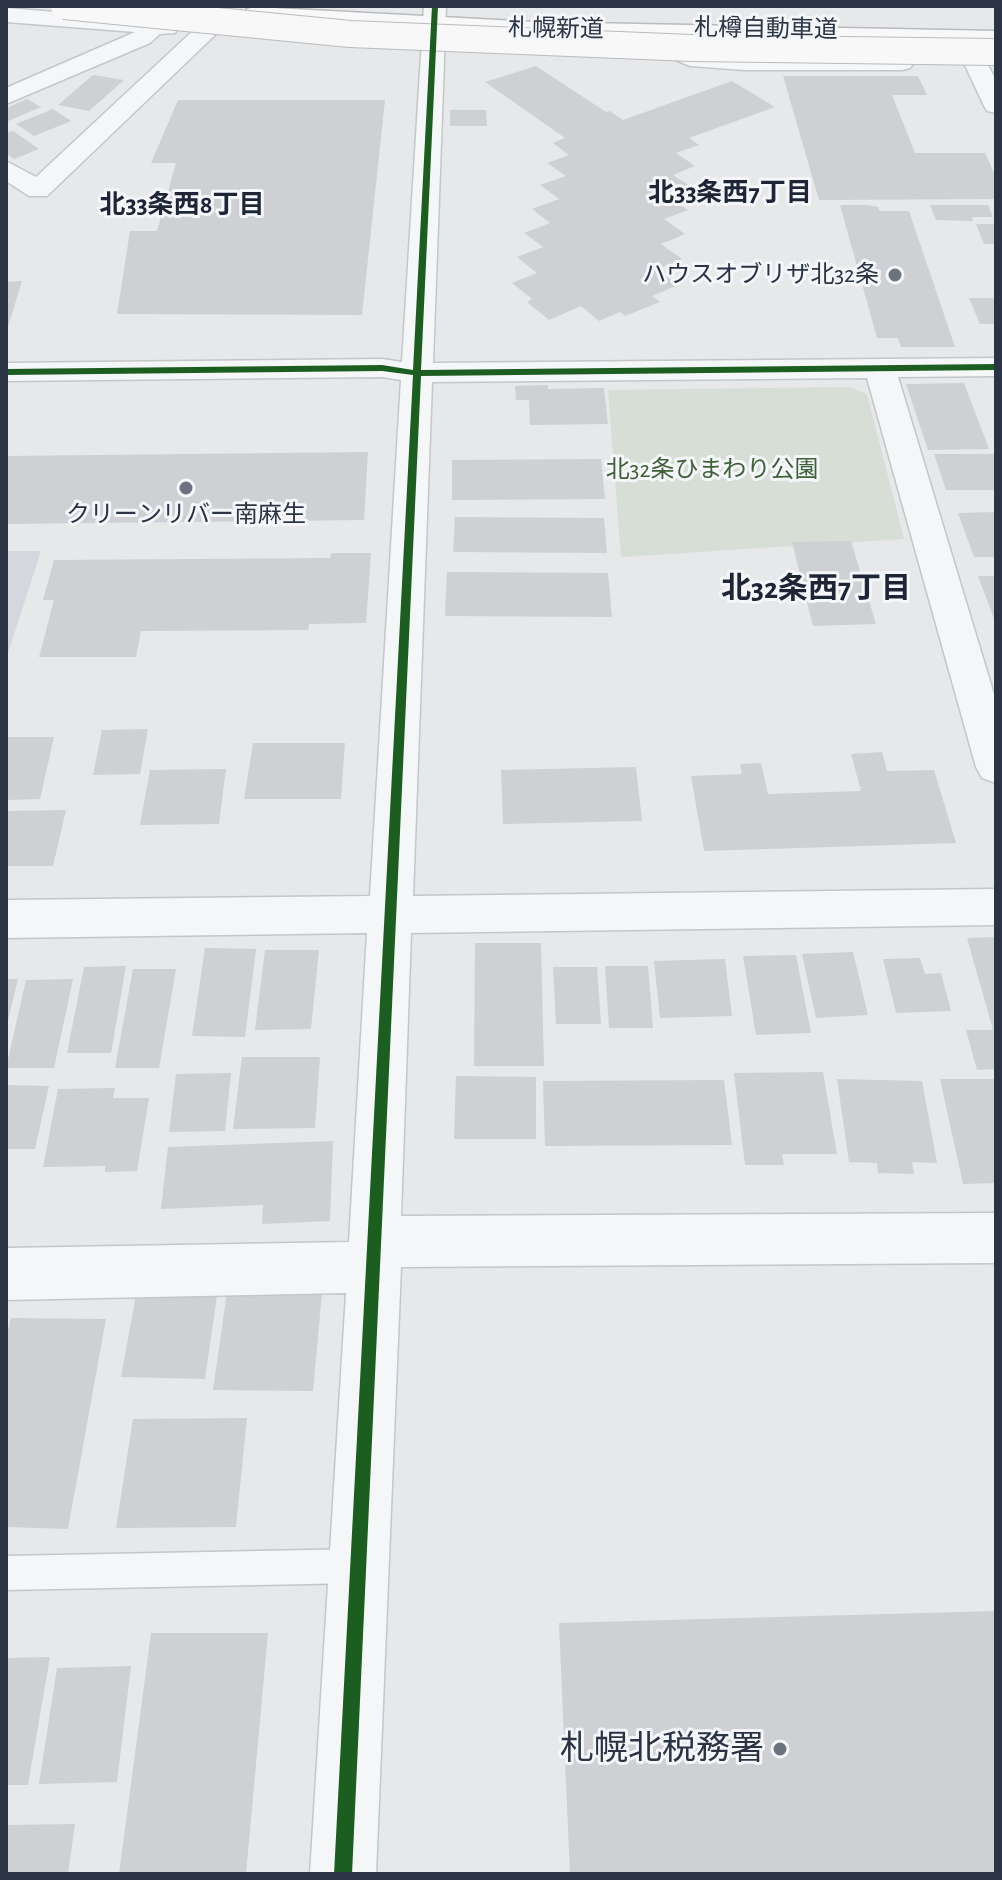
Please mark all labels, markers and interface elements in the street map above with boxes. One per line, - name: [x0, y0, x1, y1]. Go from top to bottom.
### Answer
- street label: 札樽自動車道: [694, 13, 838, 45]
- street label: 札幌新道: [508, 14, 604, 44]
- district label: 北33条西7丁目: [648, 177, 812, 209]
- district label: 北33条西8丁目: [99, 189, 265, 221]
- place label: ハウスオブリザ北32条: [642, 261, 879, 289]
- marker: ハウスオブリザ北32条: [886, 266, 904, 284]
- park label: 北32条ひまわり公園: [606, 456, 818, 484]
- marker: クリーンリバー南麻生: [177, 479, 195, 497]
- place label: クリーンリバー南麻生: [66, 501, 306, 529]
- district label: 北32条西7丁目: [721, 571, 911, 607]
- place label: 札幌北税務署: [560, 1729, 764, 1769]
- marker: 札幌北税務署: [771, 1740, 789, 1758]

